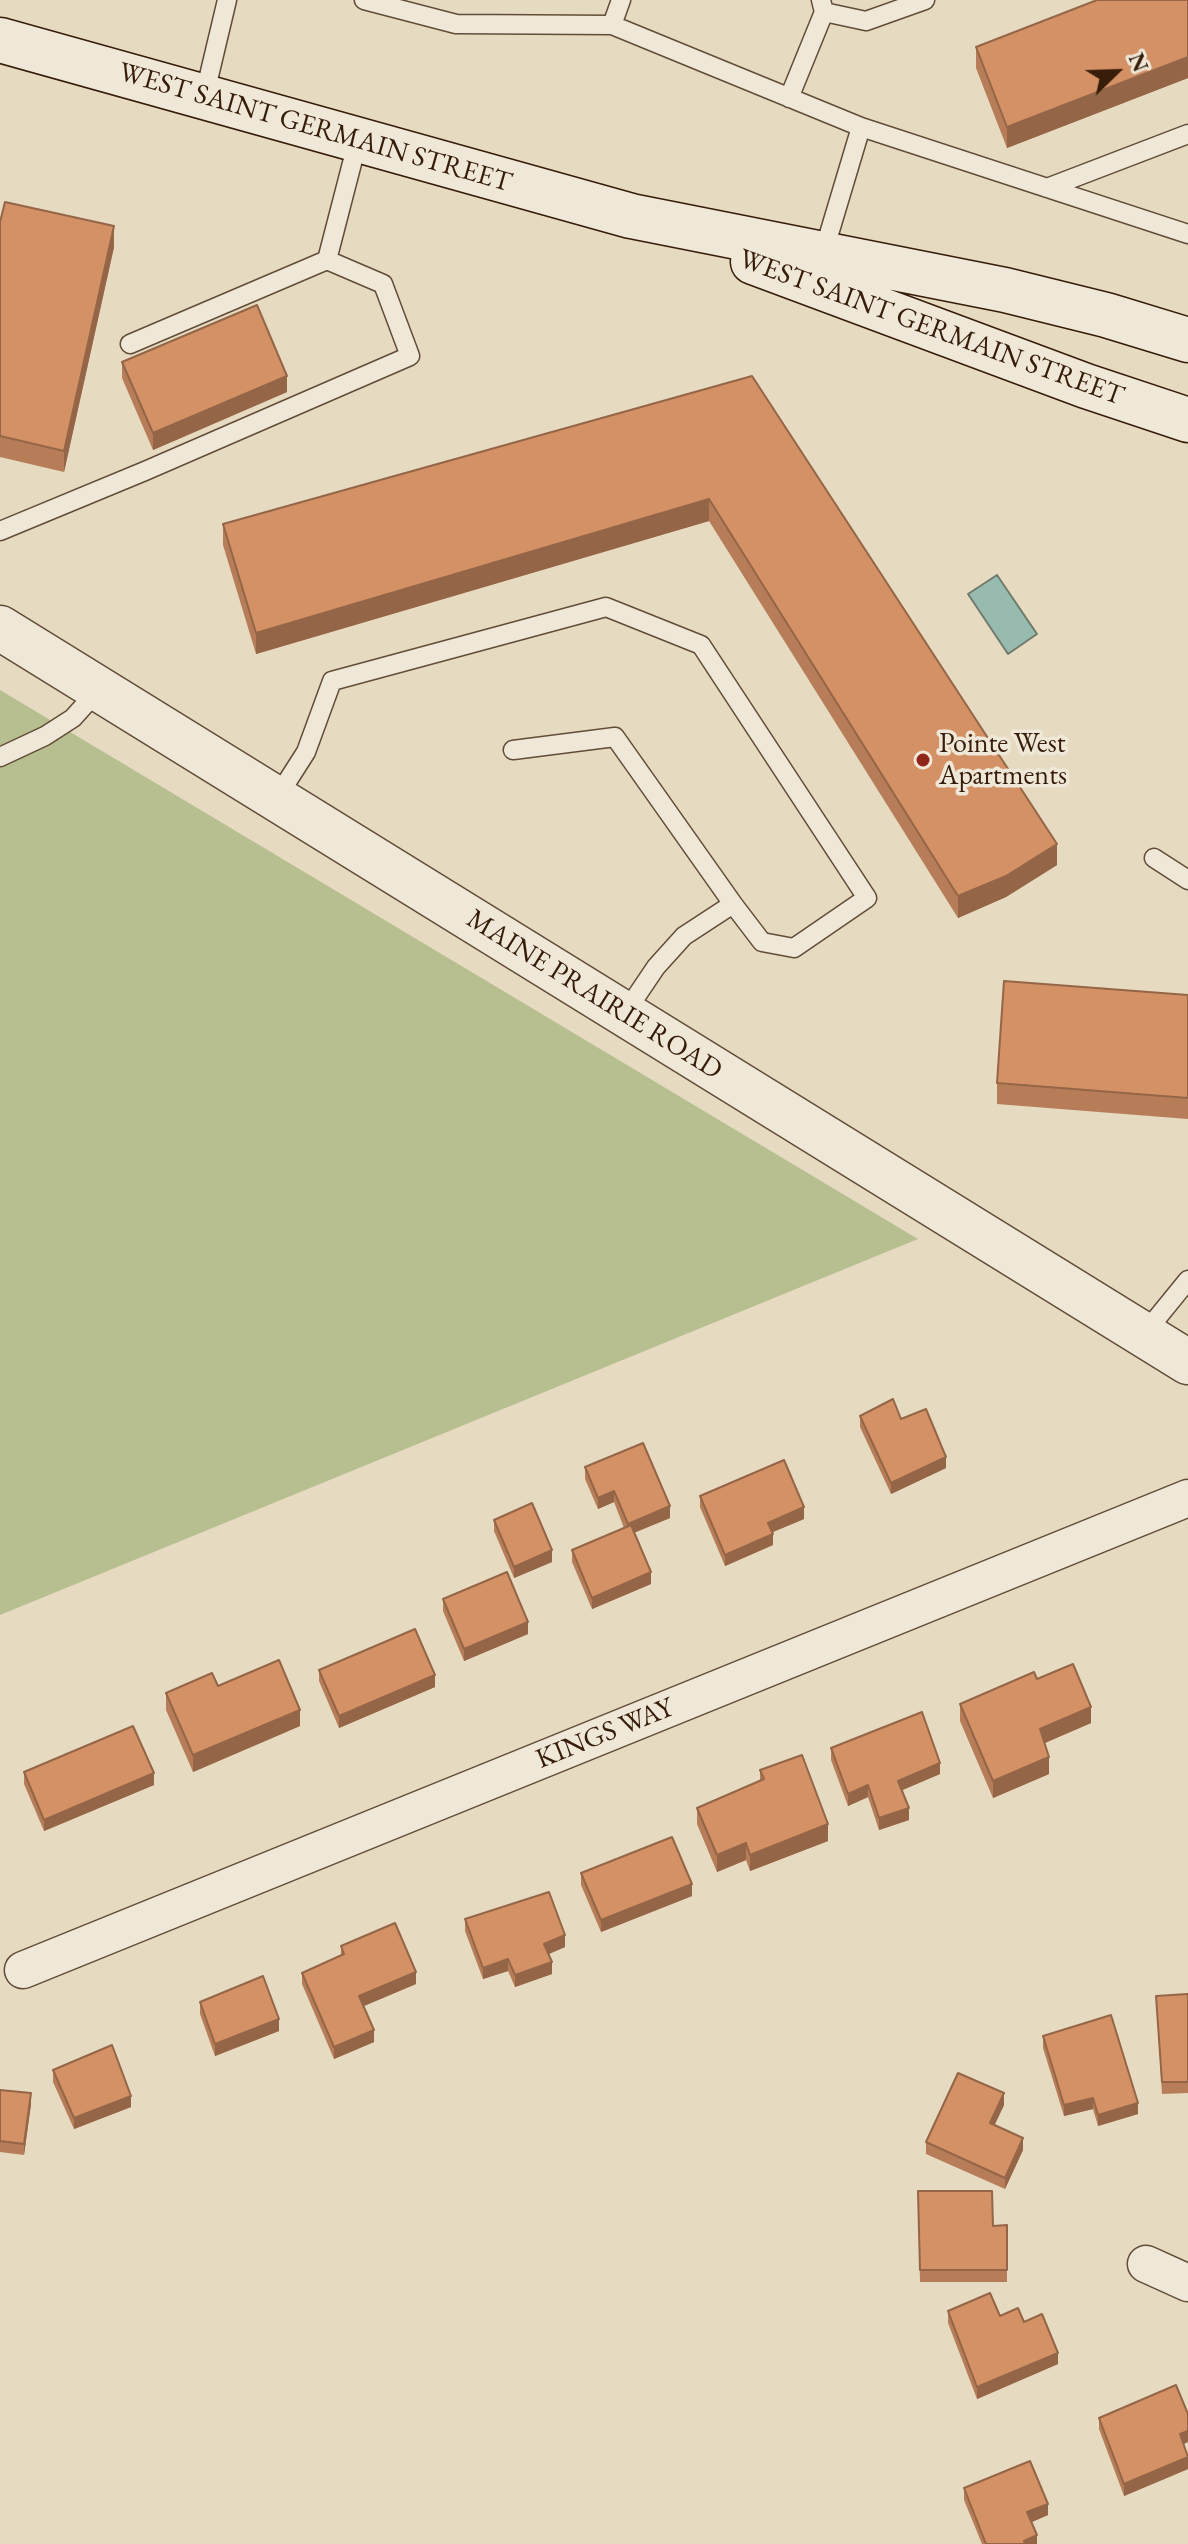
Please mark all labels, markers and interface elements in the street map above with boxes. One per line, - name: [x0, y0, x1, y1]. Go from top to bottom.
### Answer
- north arrow: [1076, 32, 1156, 112]
- text: N: [1122, 49, 1155, 76]
- street label: WEST SAINT GERMAIN STREET: [115, 56, 515, 200]
- street label: WEST SAINT GERMAIN STREET: [734, 243, 1128, 413]
- place label: Pointe West Apartments: [939, 727, 1067, 793]
- marker: Pointe West Apartments: [914, 751, 932, 769]
- street label: MAINE PRAIRIE ROAD: [460, 903, 728, 1087]
- street label: KINGS WAY: [531, 1691, 679, 1777]

